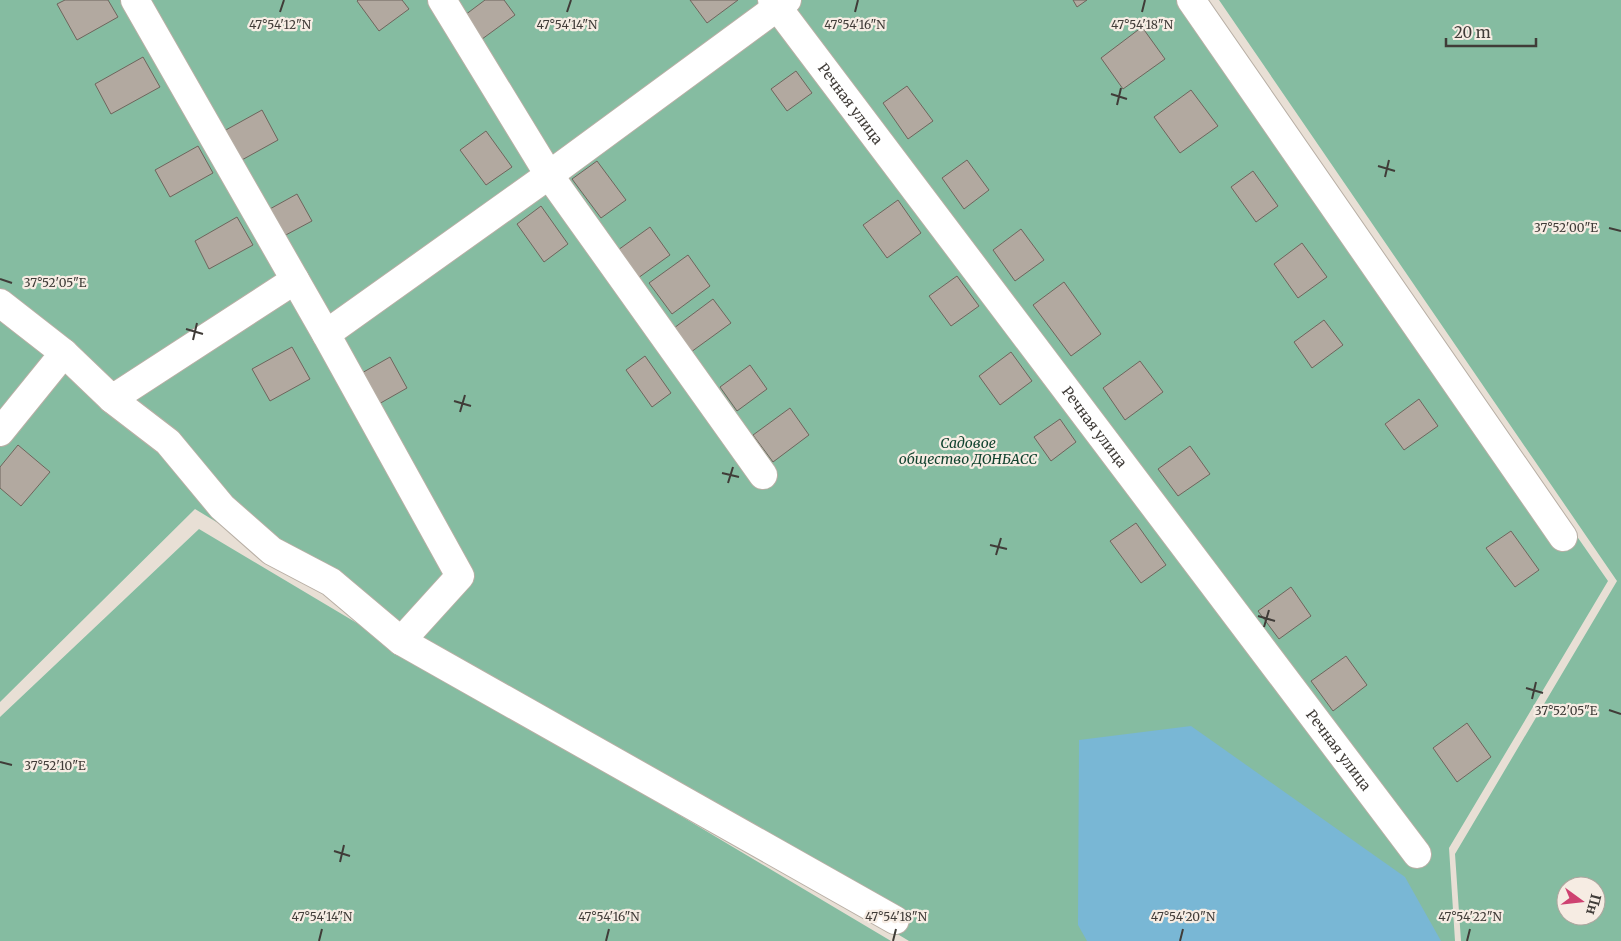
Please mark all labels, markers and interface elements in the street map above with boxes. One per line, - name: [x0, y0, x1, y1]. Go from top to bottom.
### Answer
- scale bar: [1446, 15, 1536, 47]
- text: 47°54'12"N: [249, 17, 312, 32]
- text: 47°54'14"N: [537, 17, 598, 32]
- text: 47°54'16"N: [824, 17, 886, 32]
- text: 47°54'18"N: [1111, 17, 1174, 32]
- text: 20 m: [1454, 23, 1491, 42]
- street label: Речная улица: [814, 60, 887, 148]
- text: 37°52'00"E: [1534, 220, 1598, 235]
- text: 37°52'05"E: [24, 275, 87, 290]
- street label: Речная улица: [1058, 383, 1131, 471]
- park label: Садовое общество ДОНБАСС: [899, 434, 1037, 468]
- text: 37°52'05"E: [1535, 703, 1598, 718]
- street label: Речная улица: [1302, 706, 1375, 795]
- text: 37°52'10"E: [24, 758, 86, 773]
- north arrow: [1556, 876, 1606, 926]
- text: Пн: [1582, 892, 1605, 917]
- text: 47°54'14"N: [292, 909, 353, 924]
- text: 47°54'16"N: [578, 909, 640, 924]
- text: 47°54'18"N: [865, 909, 928, 924]
- text: 47°54'20"N: [1151, 909, 1216, 924]
- text: 47°54'22"N: [1438, 909, 1503, 924]

